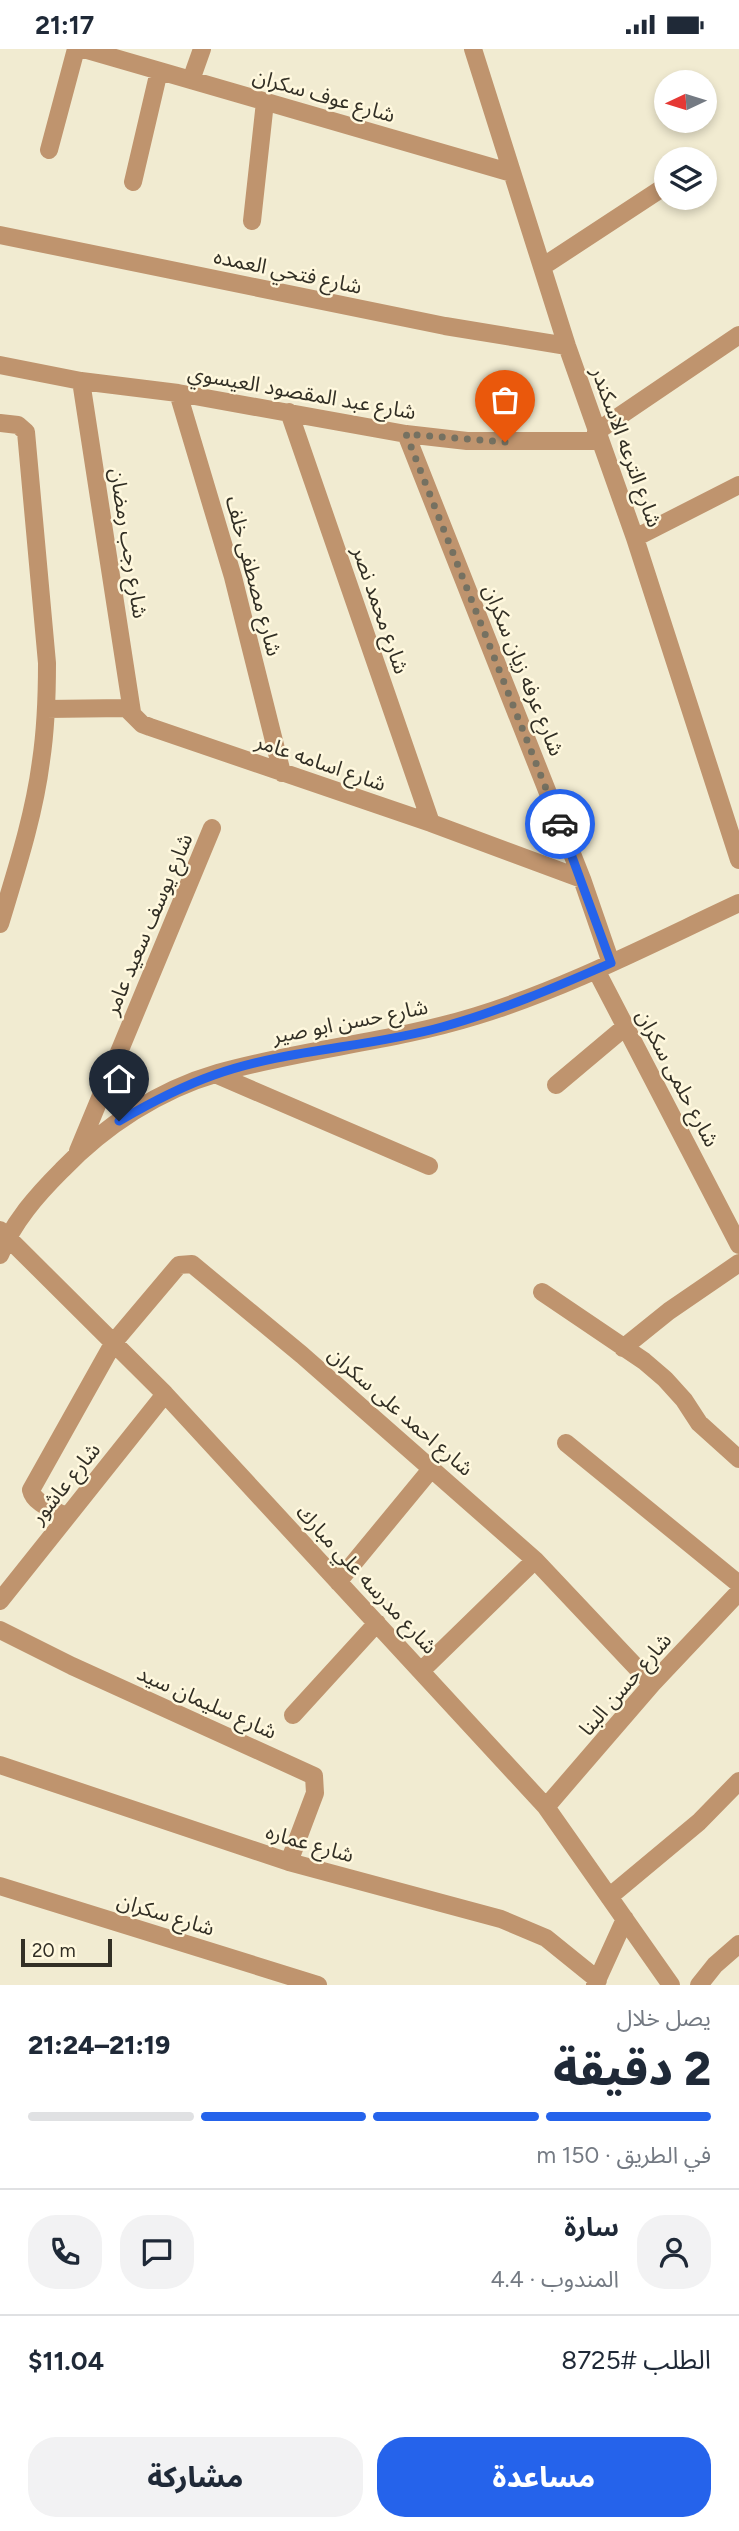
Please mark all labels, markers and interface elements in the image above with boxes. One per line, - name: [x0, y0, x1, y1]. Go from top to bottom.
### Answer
- text: 21:17: [35, 9, 94, 41]
- street label: شارع عوف سكران: [249, 63, 398, 130]
- north arrow: [654, 70, 718, 133]
- map controls: [654, 70, 717, 210]
- button: layers: [654, 147, 717, 210]
- street label: شارع فتحي العمده: [211, 243, 364, 303]
- street label: شارع عبد المقصود العيسوي: [185, 360, 418, 428]
- street label: شارع الترعه الاسكندر: [583, 363, 668, 532]
- pin: [475, 370, 535, 442]
- icon: bag: [486, 381, 524, 419]
- street label: شارع رجب رمضان: [102, 466, 153, 620]
- street label: شارع مصطفى خلف: [218, 493, 287, 660]
- street label: شارع محمد نصر: [344, 542, 414, 678]
- street label: شارع عرفه زيان سكران: [475, 581, 570, 760]
- street label: شارع اسامه عامر: [251, 728, 389, 799]
- courier: [525, 789, 595, 859]
- icon: car: [541, 805, 579, 843]
- street label: شارع يوسف سعيد عامر: [98, 830, 200, 1021]
- street label: شارع حسن ابو صير: [269, 994, 430, 1051]
- street label: شارع حلمى سكران: [629, 1005, 725, 1152]
- pin: [89, 1049, 149, 1121]
- icon: home: [100, 1060, 138, 1098]
- street label: شارع احمد على سكران: [321, 1341, 479, 1483]
- street label: شارع عاشور: [24, 1437, 108, 1531]
- street label: شارع مدرسه علي مبارك: [289, 1499, 443, 1661]
- street label: شارع حسن البنا: [574, 1628, 679, 1742]
- street label: شارع سليمان سيد: [132, 1660, 281, 1747]
- street label: شارع عماره: [262, 1819, 357, 1870]
- street label: شارع سكران: [113, 1887, 218, 1944]
- scale bar: [21, 1936, 112, 1968]
- text: 20 m: [32, 1939, 76, 1962]
- text: يصل خلال: [617, 2004, 711, 2032]
- text: 21:19–21:24: [28, 2029, 170, 2061]
- text: 2 دقيقة: [553, 2041, 711, 2097]
- text: في الطريق · 150 m: [537, 2141, 711, 2169]
- text: سارة: [564, 2211, 619, 2243]
- button: phone: [28, 2215, 102, 2289]
- button: chat: [120, 2215, 194, 2289]
- button: person: [637, 2215, 711, 2289]
- text: المندوب · 4.4: [490, 2265, 619, 2293]
- text: الطلب #8725: [561, 2344, 711, 2376]
- text: $11.04: [28, 2345, 104, 2377]
- button: مشاركة: [28, 2437, 363, 2517]
- button: مساعدة: [377, 2437, 711, 2517]

